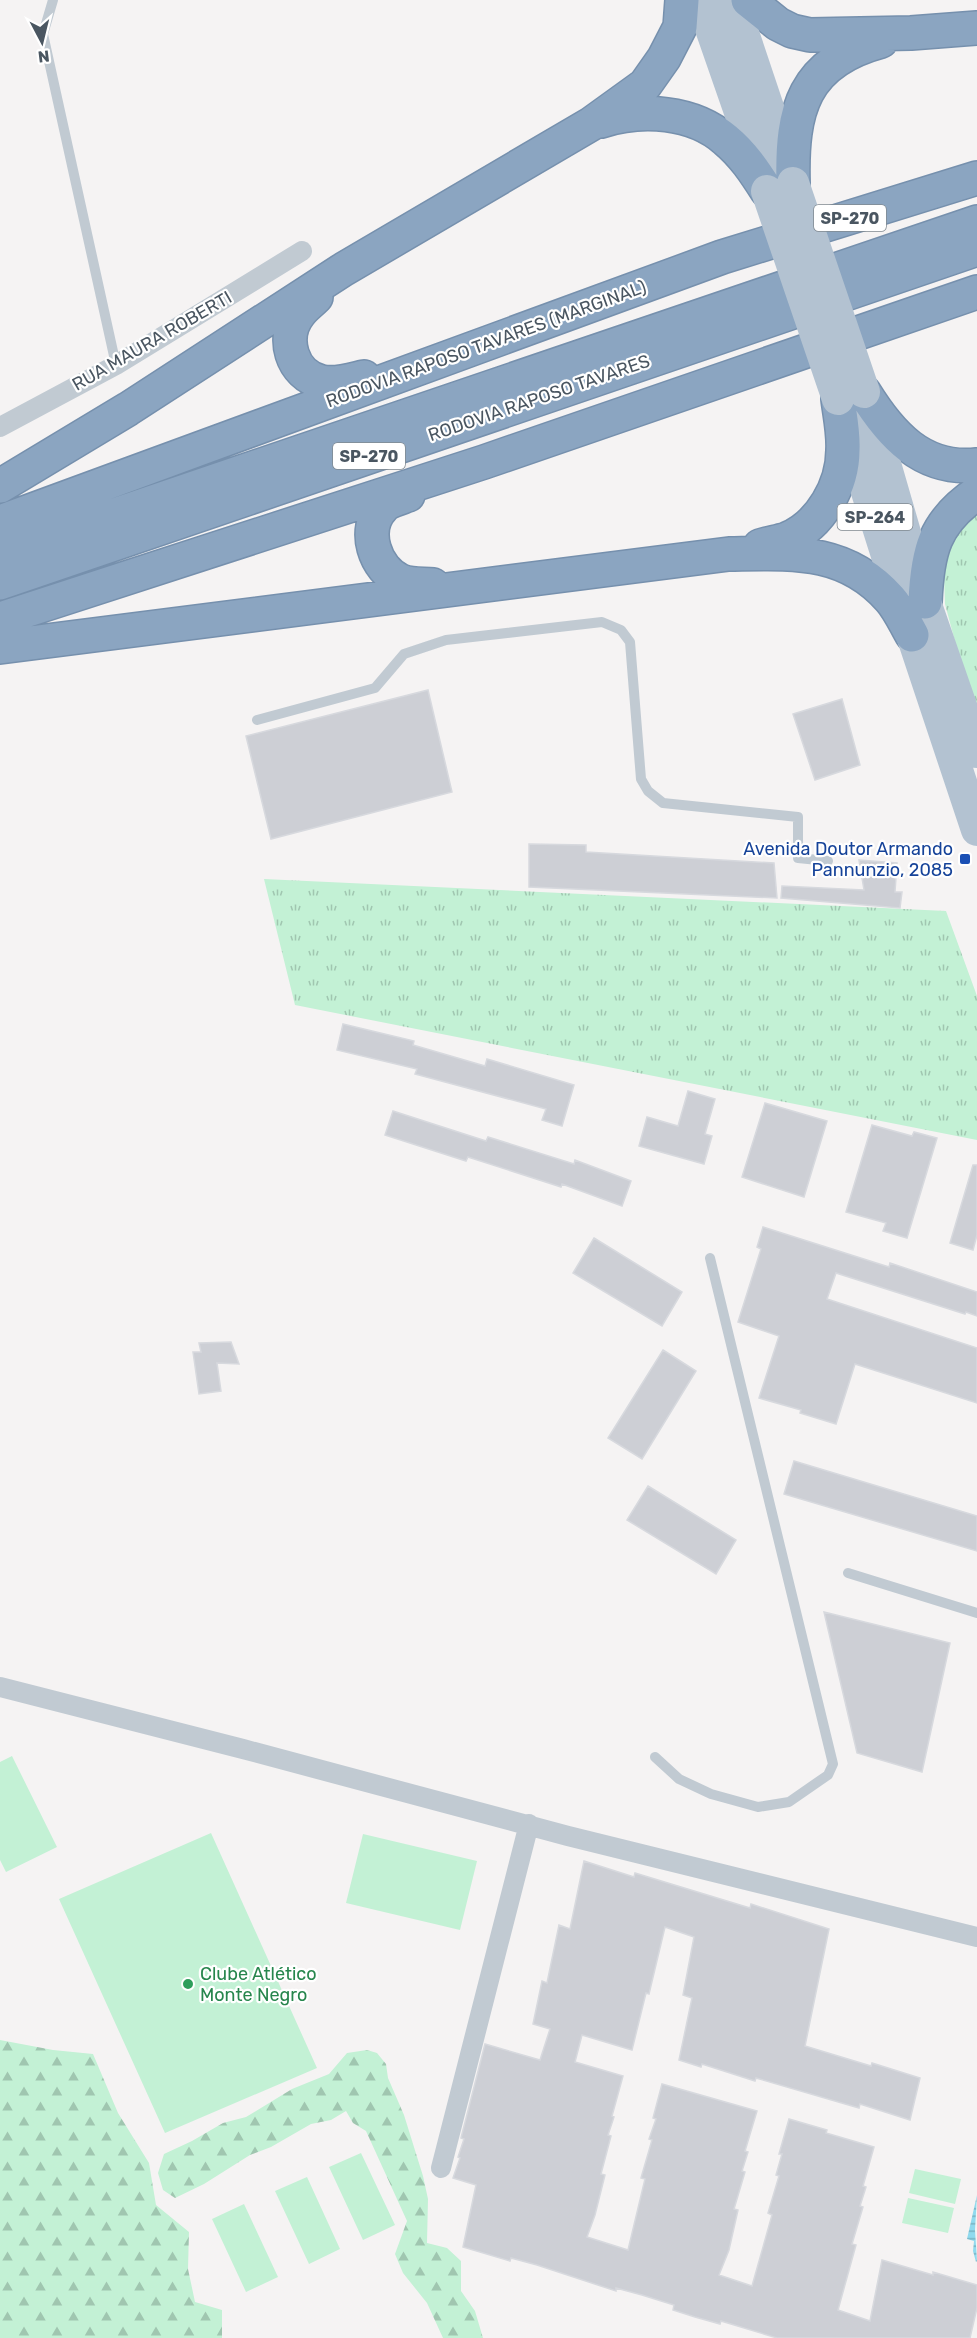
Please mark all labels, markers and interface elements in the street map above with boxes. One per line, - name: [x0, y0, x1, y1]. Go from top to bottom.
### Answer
- north arrow: [12, 12, 72, 72]
- text: N: [37, 46, 51, 67]
- road number: SP-270: [814, 205, 886, 231]
- street label: RODOVIA RAPOSO TAVARES (MARGINAL): [322, 276, 650, 412]
- street label: RUA MAURA ROBERTI: [68, 286, 236, 396]
- street label: RODOVIA RAPOSO TAVARES: [425, 350, 653, 446]
- road number: SP-270: [333, 443, 405, 469]
- road number: SP-264: [838, 504, 912, 530]
- place label: Avenida Doutor Armando Pannunzio, 2085: [743, 838, 953, 881]
- marker: Avenida Doutor Armando Pannunzio, 2085: [958, 852, 972, 866]
- place label: Clube Atlético Monte Negro: [200, 1963, 317, 2006]
- marker: Clube Atlético Monte Negro: [181, 1977, 195, 1991]

